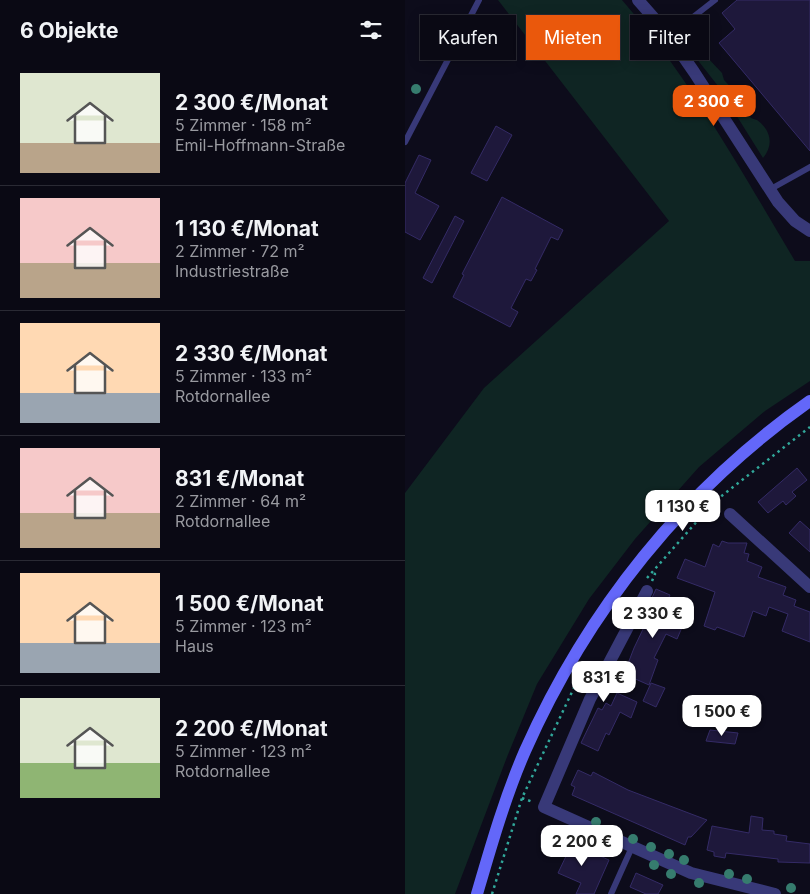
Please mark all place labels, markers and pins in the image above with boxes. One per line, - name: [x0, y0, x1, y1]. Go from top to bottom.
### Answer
- pin: 2 300 €: [668, 84, 760, 127]
- pin: 1 130 €: [637, 490, 729, 532]
- pin: 2 330 €: [607, 596, 699, 639]
- pin: 831 €: [569, 660, 639, 703]
- pin: 1 500 €: [676, 694, 768, 737]
- pin: 2 200 €: [536, 824, 628, 867]

